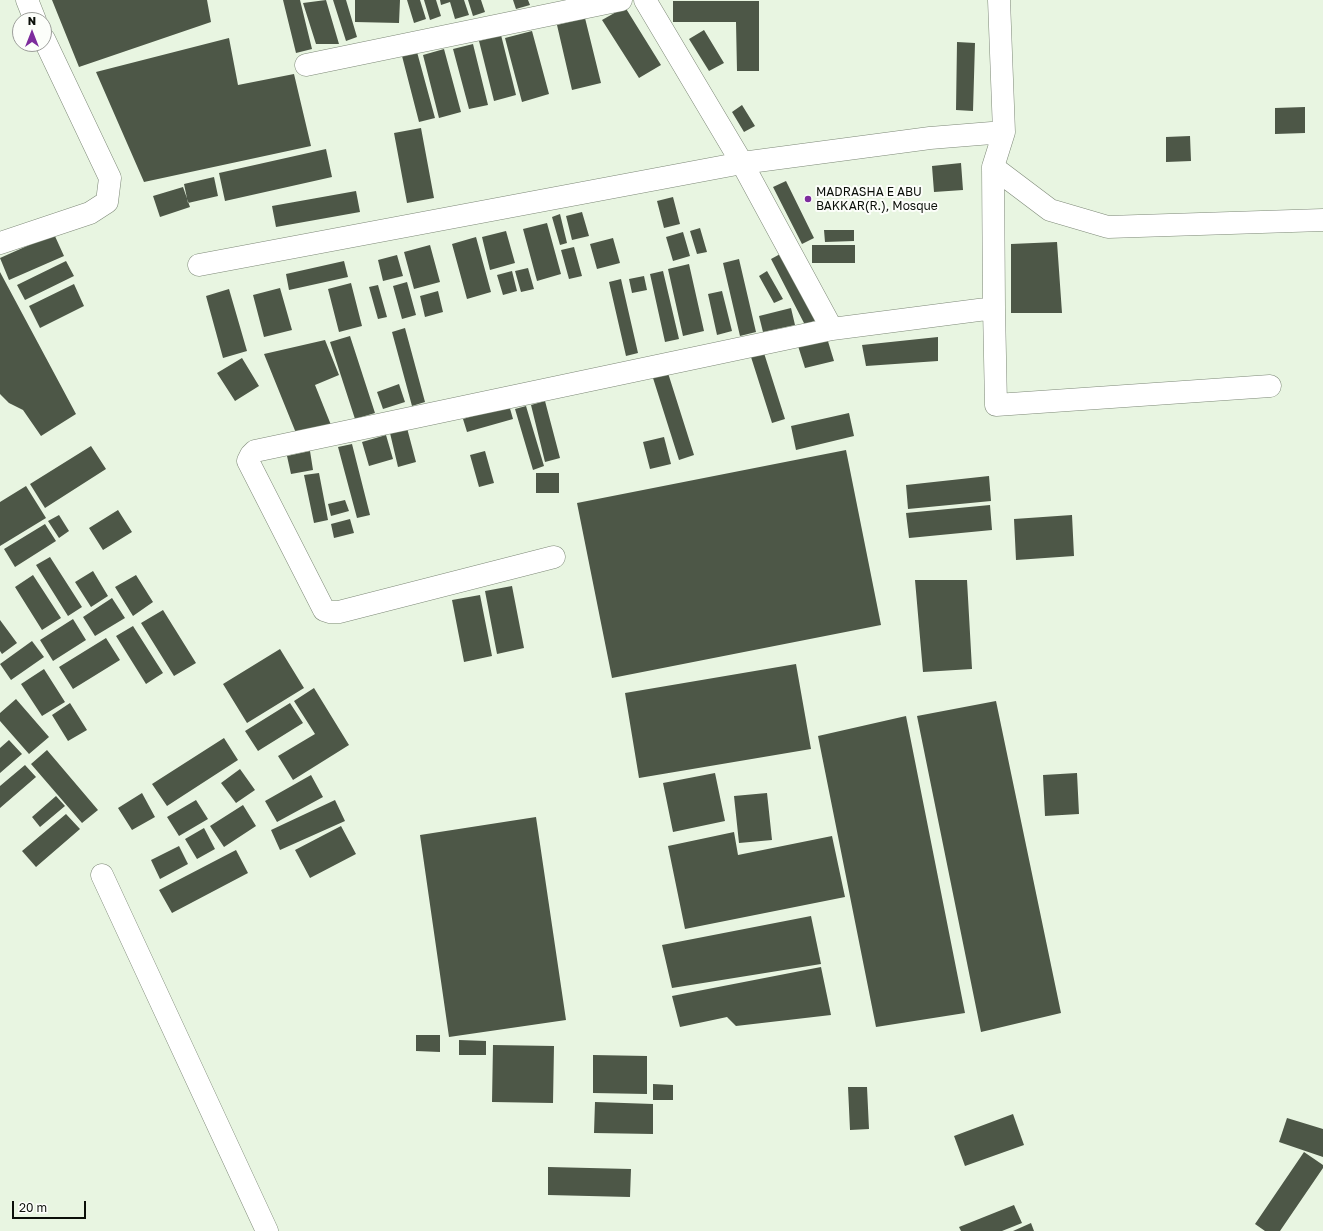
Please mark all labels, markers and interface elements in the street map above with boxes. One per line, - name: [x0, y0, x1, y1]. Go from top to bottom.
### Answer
- north arrow: [12, 12, 52, 52]
- text: N: [28, 14, 36, 27]
- place label: MADRASHA E ABU BAKKAR(R.), Mosque: [816, 185, 938, 213]
- marker: MADRASHA E ABU BAKKAR(R.), Mosque: [803, 194, 813, 204]
- scale bar: [14, 1193, 88, 1219]
- text: 20 m: [19, 1200, 47, 1215]

